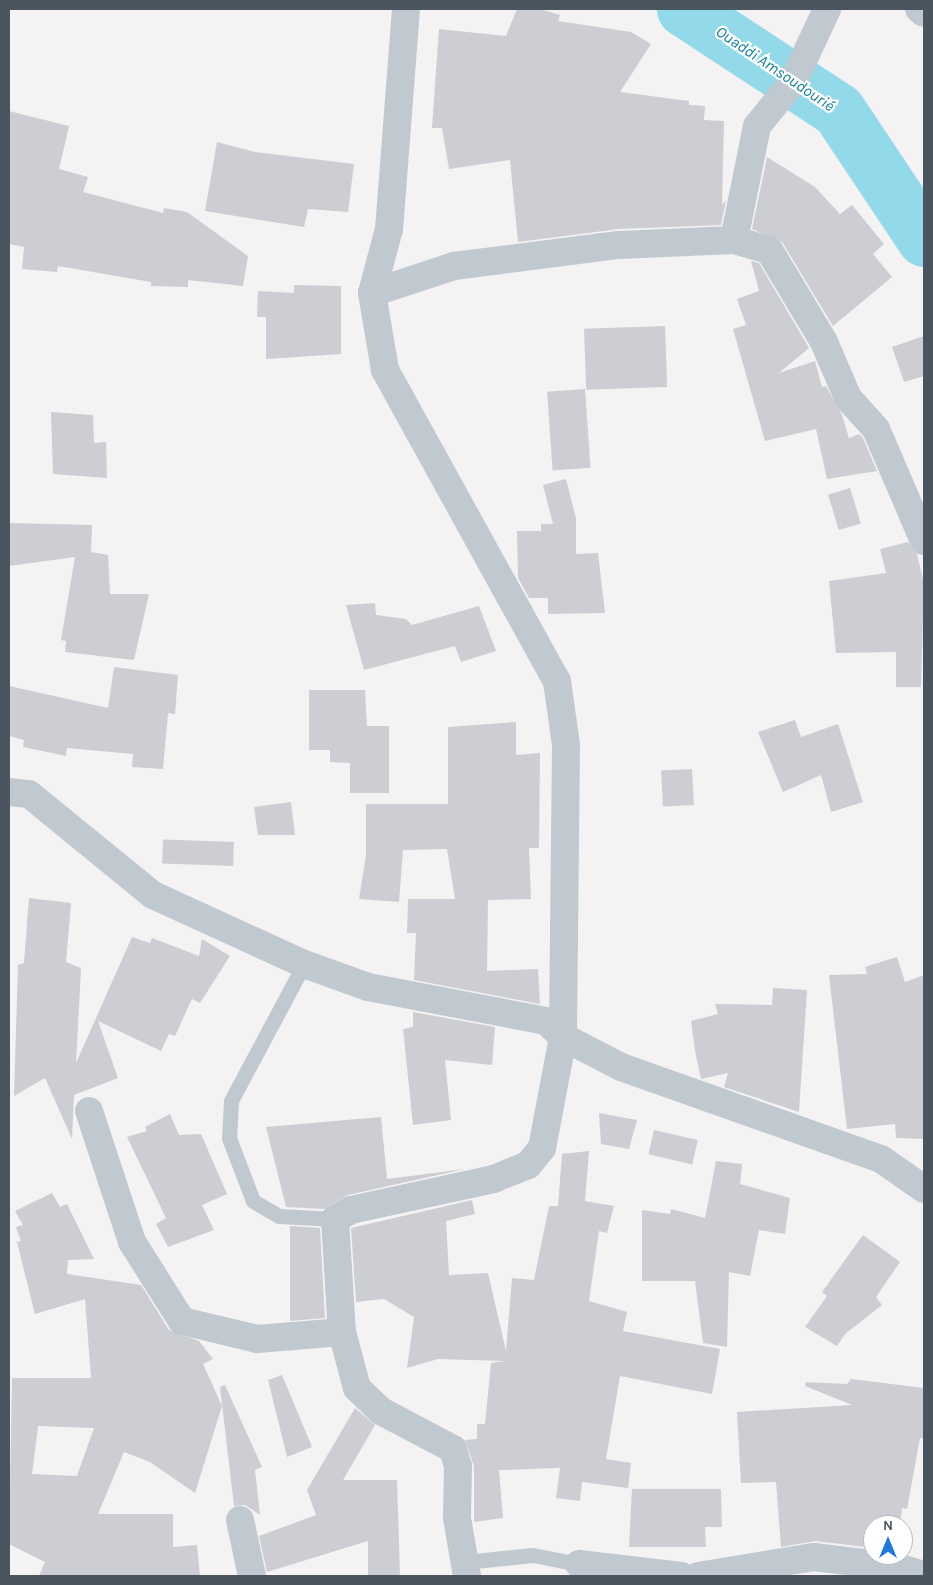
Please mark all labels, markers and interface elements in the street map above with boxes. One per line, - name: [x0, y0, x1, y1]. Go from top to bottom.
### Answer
- water label: Ouaddi Amsoudourié: [712, 22, 838, 116]
- north arrow: [863, 1515, 913, 1565]
- text: N: [883, 1517, 893, 1534]

